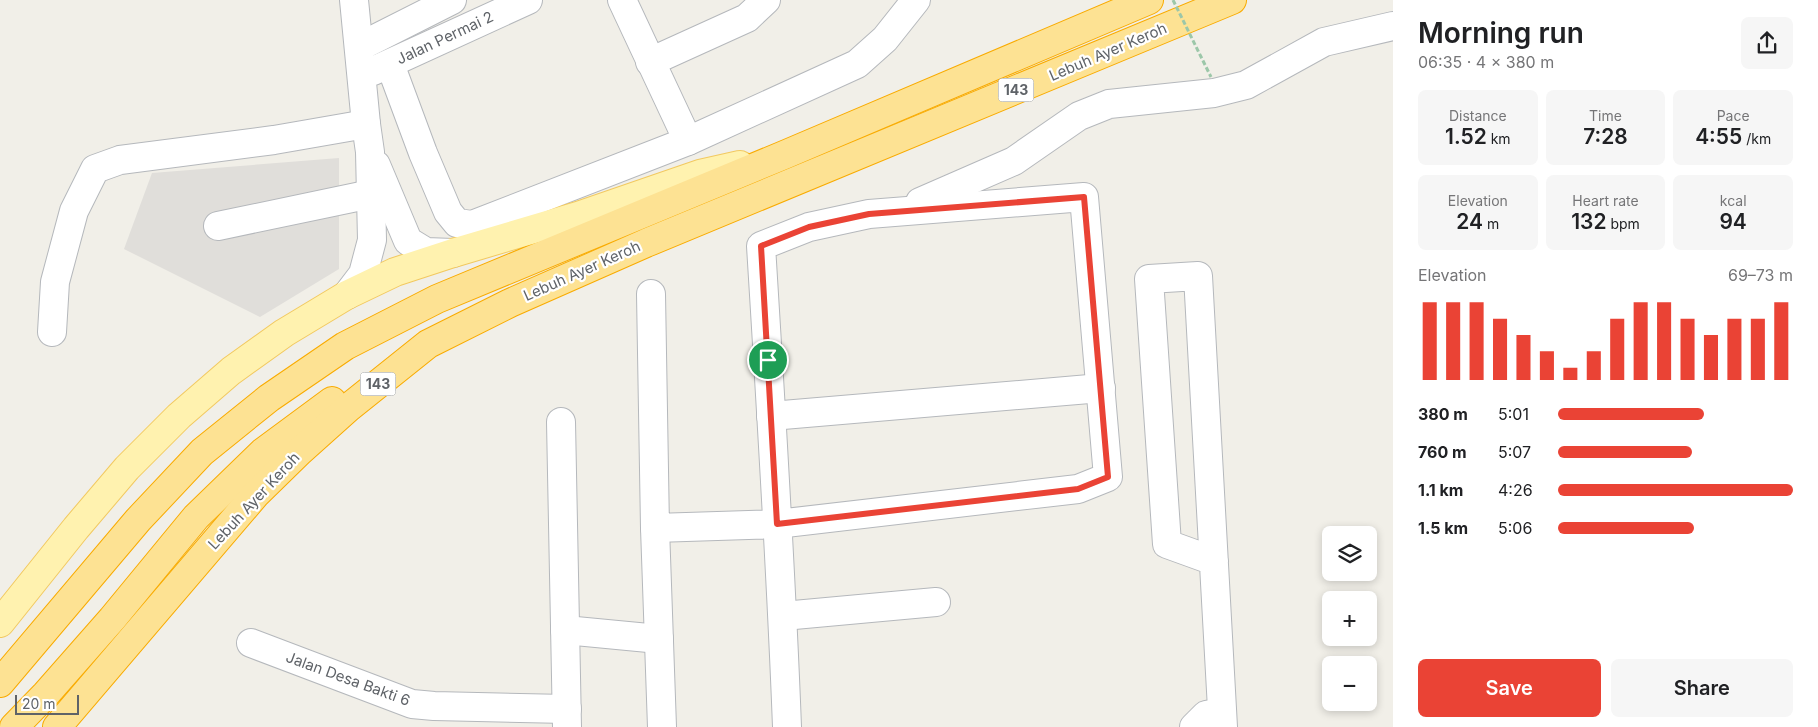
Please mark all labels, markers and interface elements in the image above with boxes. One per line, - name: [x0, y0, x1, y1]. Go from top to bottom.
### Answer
- street label: Jalan Permai 2: [393, 7, 496, 68]
- text: Morning run: [1418, 16, 1584, 50]
- button: share: [1741, 17, 1793, 69]
- street label: Lebuh Ayer Keroh: [1046, 18, 1169, 85]
- text: 06:35 · 4 × 380 m: [1418, 52, 1554, 72]
- road number: 143: [998, 78, 1034, 102]
- text: Distance: [1449, 107, 1507, 124]
- text: Time: [1589, 107, 1622, 124]
- text: Pace: [1717, 107, 1750, 124]
- text: 1.52: [1445, 124, 1487, 149]
- text: 7:28: [1583, 124, 1628, 149]
- text: 4:55: [1695, 124, 1742, 149]
- text: km: [1487, 130, 1511, 147]
- text: /km: [1742, 130, 1771, 147]
- text: Elevation: [1448, 192, 1508, 209]
- text: Heart rate: [1572, 192, 1639, 209]
- text: kcal: [1720, 192, 1747, 209]
- text: 24: [1456, 209, 1483, 234]
- text: 132: [1571, 209, 1606, 234]
- text: 94: [1719, 209, 1747, 234]
- text: m: [1483, 215, 1499, 232]
- text: bpm: [1606, 215, 1640, 232]
- street label: Lebuh Ayer Keroh: [520, 236, 643, 305]
- text: Elevation: [1418, 265, 1487, 285]
- text: 69–73 m: [1728, 265, 1793, 285]
- pin: [747, 339, 789, 381]
- icon: arrive: [754, 346, 782, 374]
- road number: 143: [360, 372, 396, 396]
- text: 380 m: [1418, 404, 1468, 424]
- text: 5:01: [1498, 404, 1529, 424]
- text: 760 m: [1418, 442, 1467, 462]
- text: 5:07: [1498, 442, 1531, 462]
- street label: Lebuh Ayer Keroh: [204, 448, 304, 553]
- text: 1.1 km: [1418, 480, 1463, 500]
- text: 4:26: [1498, 480, 1533, 500]
- text: 1.5 km: [1418, 518, 1468, 538]
- text: 5:06: [1498, 518, 1532, 538]
- map controls: [1322, 526, 1377, 711]
- button: layers: [1322, 526, 1377, 581]
- button: +: [1322, 591, 1377, 646]
- street label: Jalan Desa Bakti 6: [283, 647, 413, 710]
- button: −: [1322, 656, 1377, 711]
- button: Save: [1418, 659, 1601, 717]
- button: Share: [1611, 659, 1793, 717]
- scale bar: [15, 692, 79, 715]
- text: 20 m: [22, 695, 56, 712]

